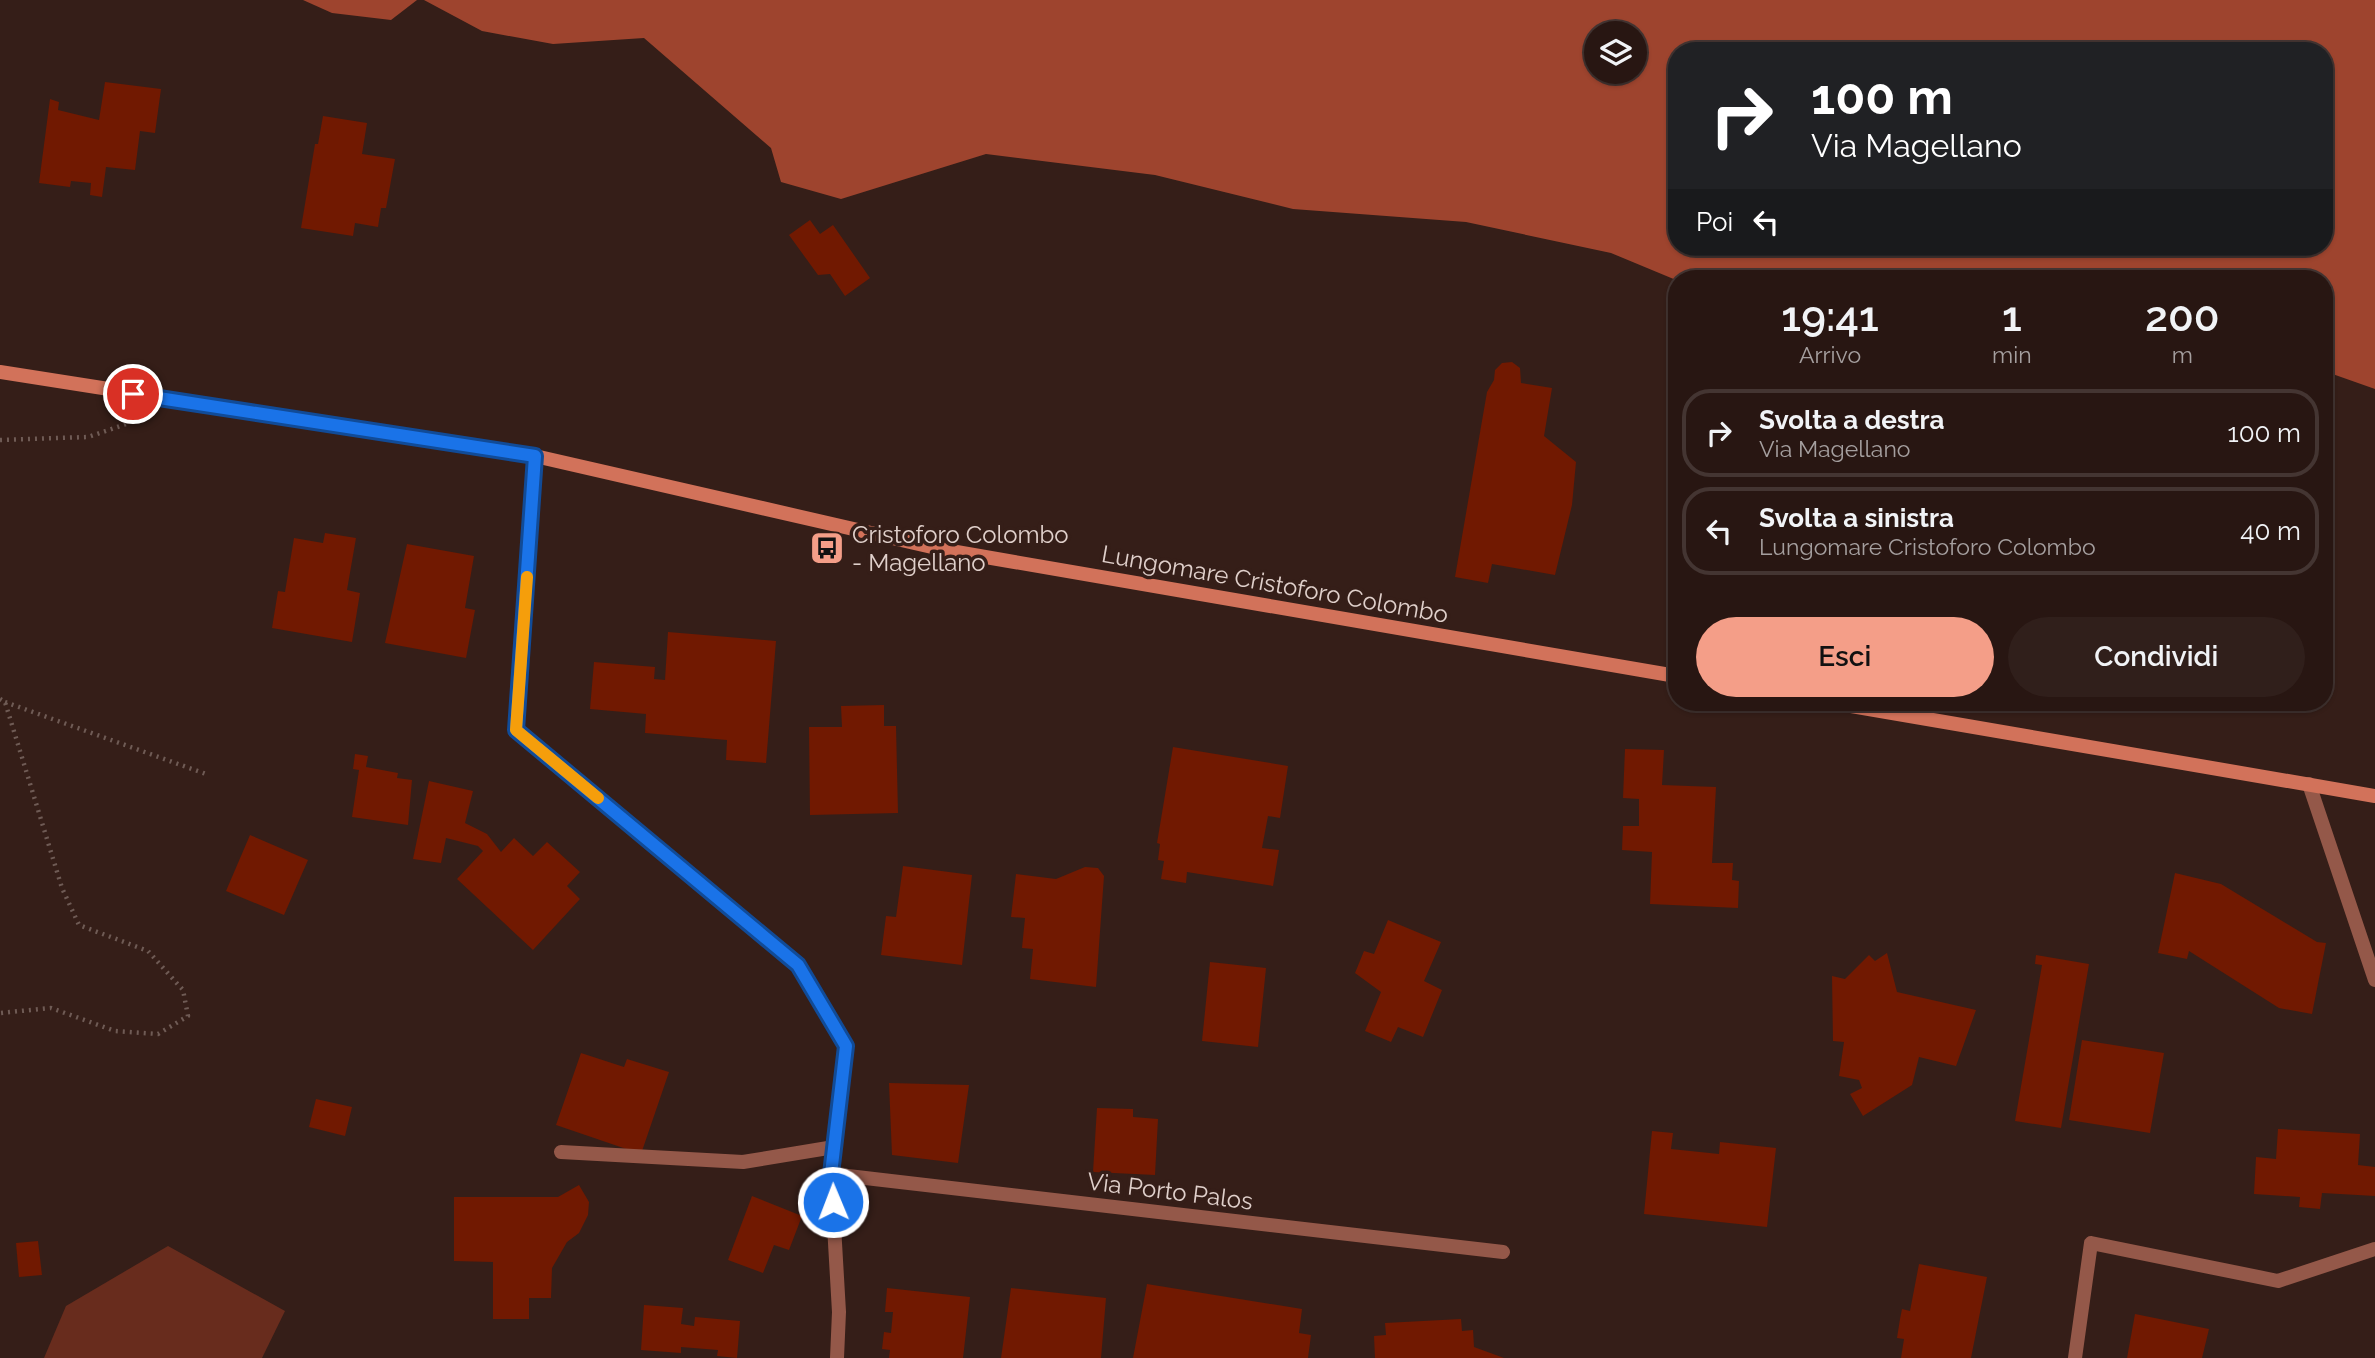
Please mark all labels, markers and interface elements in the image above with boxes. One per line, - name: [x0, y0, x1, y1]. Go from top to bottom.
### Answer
- map controls: [1584, 21, 1647, 84]
- button: layers: [1584, 21, 1647, 84]
- text: 100 m: [1811, 68, 1953, 125]
- icon: right: [1696, 70, 1787, 161]
- text: Via Magellano: [1811, 127, 2022, 164]
- icon: left: [1747, 203, 1785, 241]
- text: Poi: [1696, 207, 1733, 237]
- text: 19:41: [1781, 292, 1879, 341]
- text: 1: [2002, 292, 2022, 341]
- text: 200: [2145, 292, 2220, 341]
- text: Arrivo: [1799, 341, 1861, 368]
- text: min: [1992, 341, 2032, 368]
- text: m: [2172, 341, 2193, 368]
- pin: [103, 364, 163, 424]
- icon: arrive: [114, 375, 152, 413]
- text: Svolta a destra: [1759, 405, 1945, 435]
- icon: right: [1700, 414, 1738, 452]
- text: 100 m: [2228, 418, 2301, 448]
- text: Via Magellano: [1759, 435, 1910, 462]
- text: Svolta a sinistra: [1759, 503, 1954, 533]
- icon: left: [1700, 512, 1738, 550]
- text: 40 m: [2240, 516, 2301, 546]
- place label: Cristoforo Colombo - Magellano: [852, 520, 1069, 577]
- bus stop icon: Cristoforo Colombo - Magellano: [808, 529, 846, 567]
- text: Lungomare Cristoforo Colombo: [1759, 533, 2096, 560]
- street label: Lungomare Cristoforo Colombo: [1100, 539, 1450, 629]
- button: Esci: [1696, 617, 1994, 697]
- button: Condividi: [2008, 617, 2305, 697]
- position arrow: [796, 1165, 870, 1239]
- street label: Via Porto Palos: [1086, 1166, 1254, 1216]

